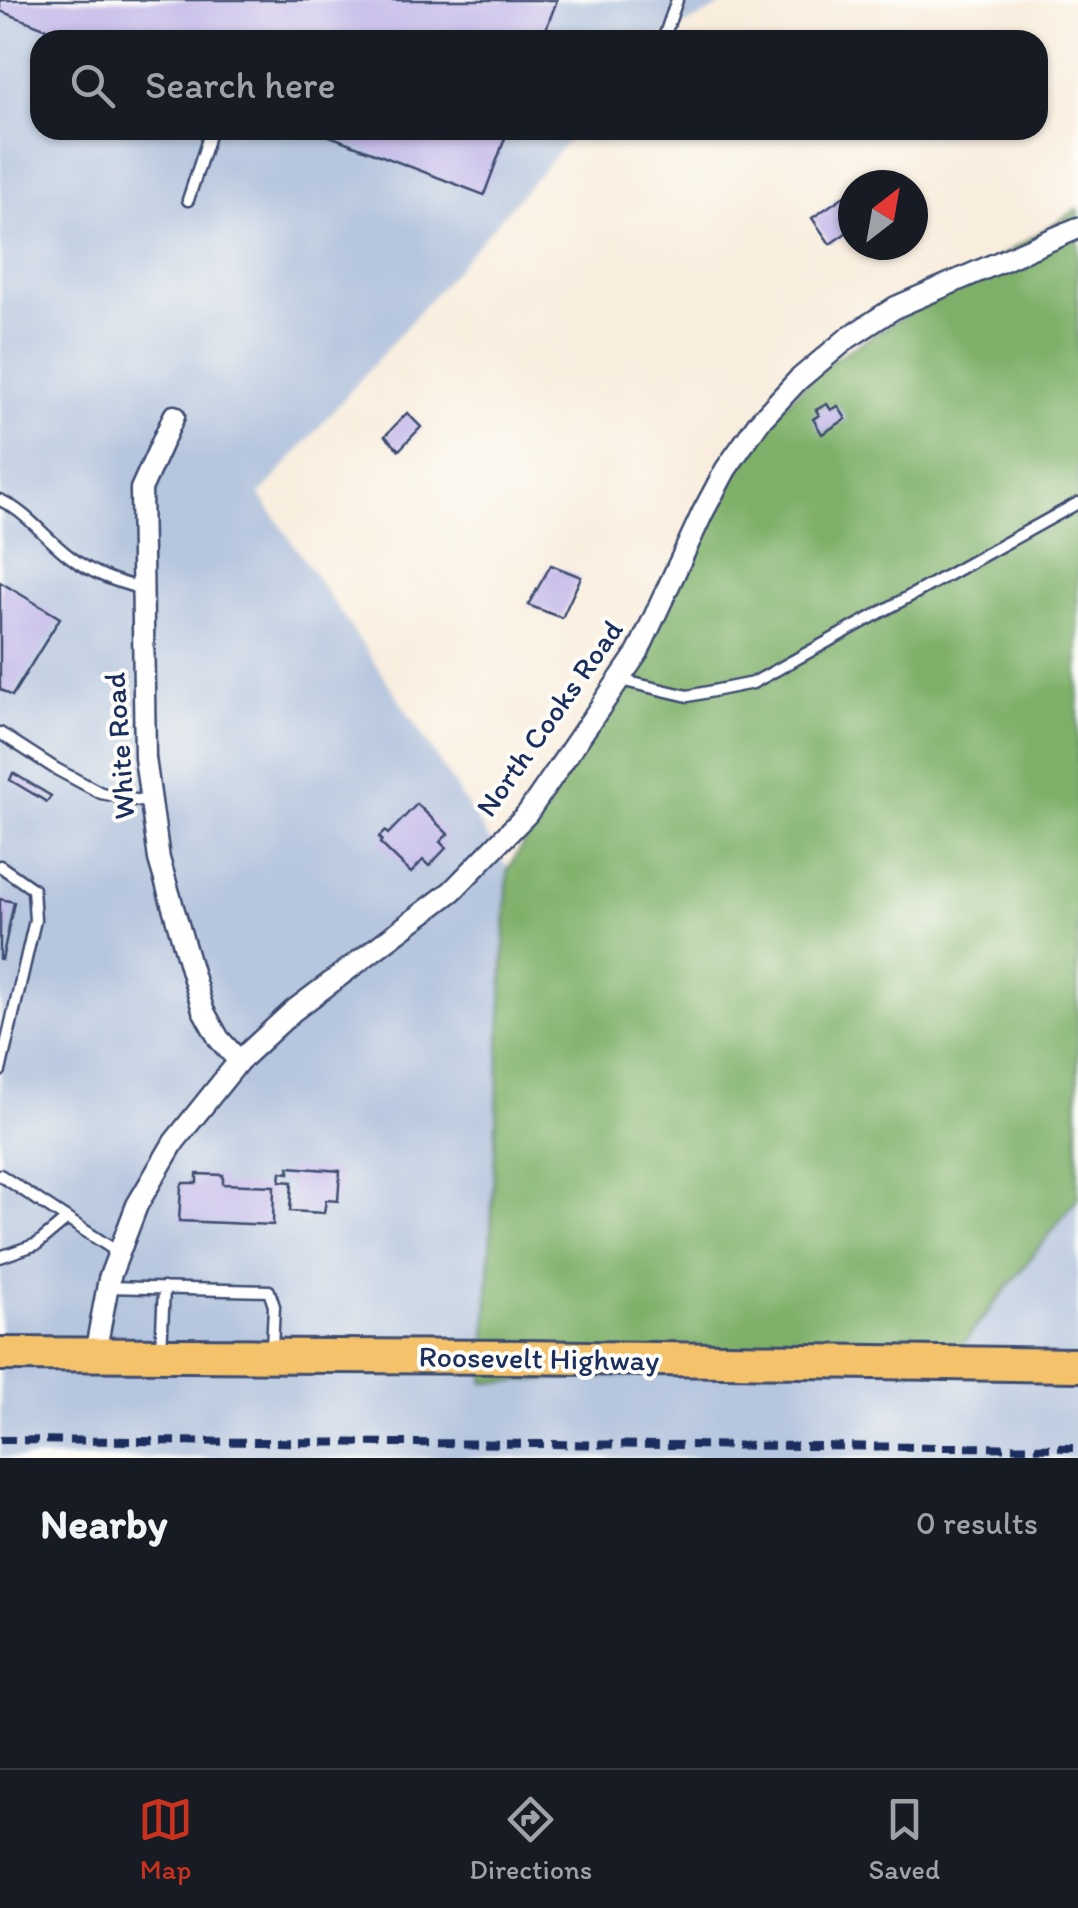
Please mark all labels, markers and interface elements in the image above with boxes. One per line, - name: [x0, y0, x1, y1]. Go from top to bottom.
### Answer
- search box: [30, 30, 1048, 140]
- icon: search: [65, 58, 120, 113]
- text: Search here: [145, 62, 336, 108]
- north arrow: [838, 170, 928, 260]
- street label: North Cooks Road: [467, 612, 631, 824]
- street label: White Road: [95, 671, 143, 821]
- street label: Roosevelt Highway: [418, 1337, 660, 1379]
- text: Nearby: [40, 1498, 167, 1549]
- text: 0 results: [916, 1504, 1038, 1542]
- tab: Map: [138, 1792, 193, 1886]
- tab: Directions: [469, 1792, 592, 1886]
- tab: Saved: [868, 1792, 940, 1886]

